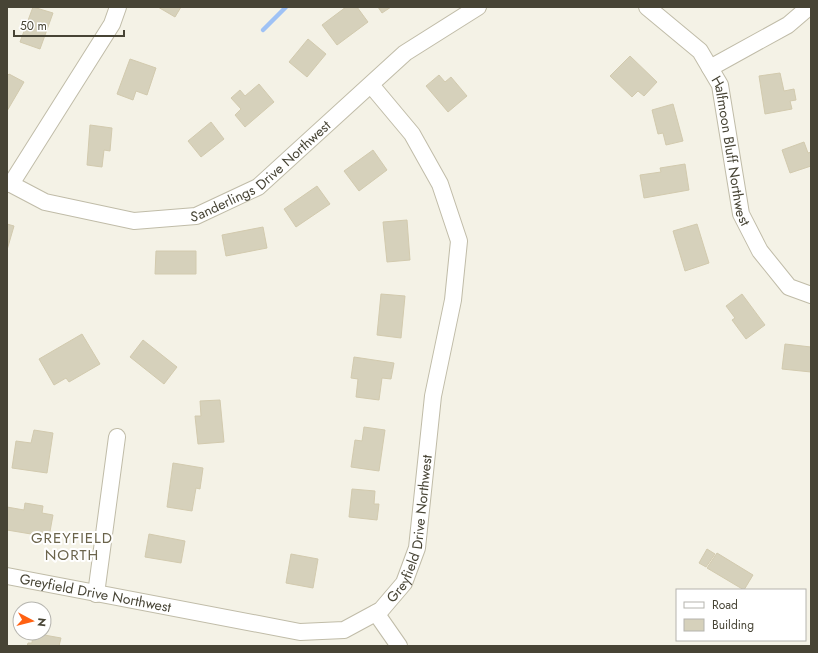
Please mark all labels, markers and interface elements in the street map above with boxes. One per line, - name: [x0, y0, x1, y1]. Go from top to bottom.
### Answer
- scale bar: [14, 12, 124, 38]
- text: 50 m: [20, 17, 47, 35]
- street label: Halfmoon Bluff Northwest: [707, 72, 756, 230]
- street label: Sanderlings Drive Northwest: [190, 115, 335, 226]
- street label: Greyfield Drive Northwest: [382, 453, 437, 607]
- district label: GREYFIELD NORTH: [31, 527, 113, 566]
- street label: Greyfield Drive Northwest: [18, 569, 173, 617]
- legend: [676, 589, 806, 641]
- text: Road: [712, 596, 738, 614]
- north arrow: [12, 601, 52, 641]
- text: Building: [712, 616, 754, 634]
- text: N: [33, 617, 50, 628]

